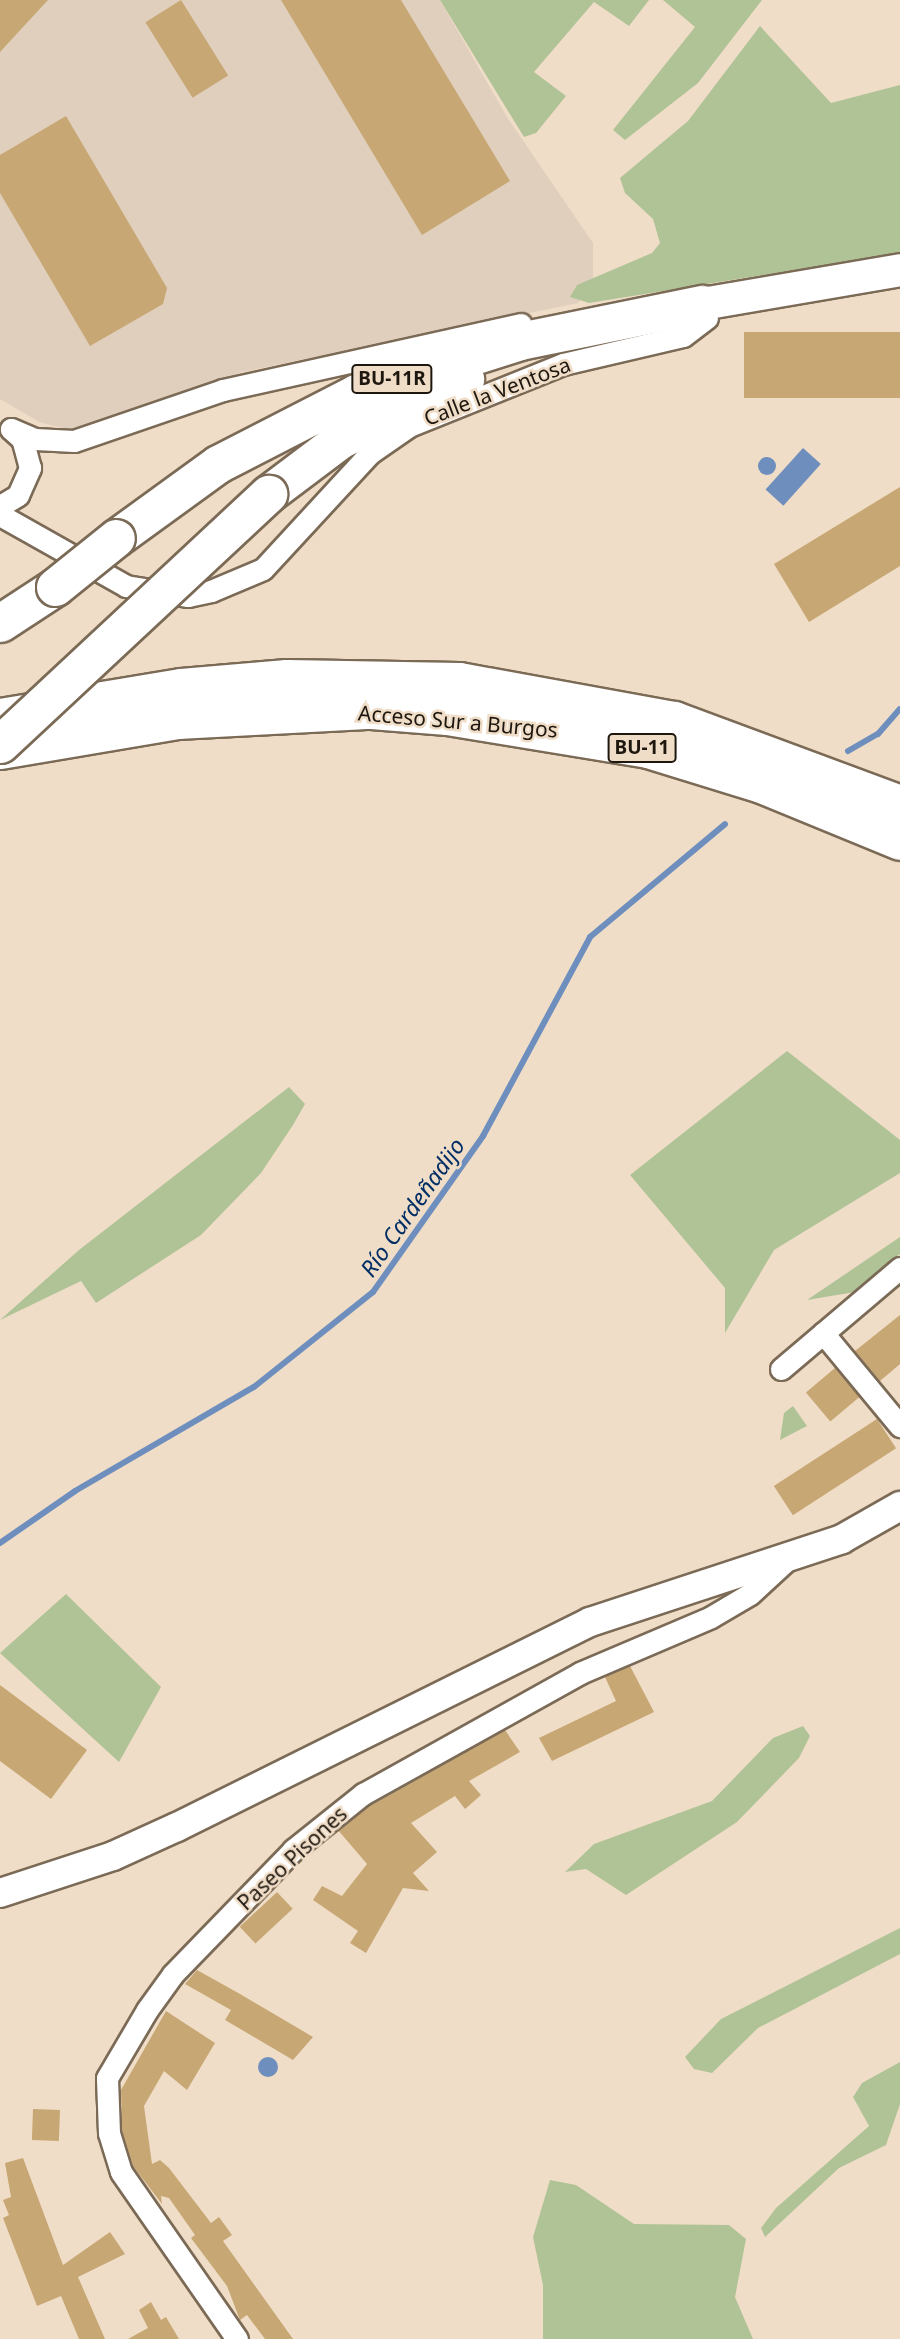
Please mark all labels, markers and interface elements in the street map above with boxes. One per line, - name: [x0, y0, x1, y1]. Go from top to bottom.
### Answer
- street label: Calle la Ventosa: [420, 351, 574, 431]
- road number: BU-11R: [350, 364, 434, 394]
- street label: Acceso Sur a Burgos: [357, 700, 559, 742]
- road number: BU-11: [607, 733, 677, 764]
- water label: Río Cardeñadijo: [354, 1132, 470, 1282]
- street label: Paseo Pisones: [232, 1801, 352, 1915]

